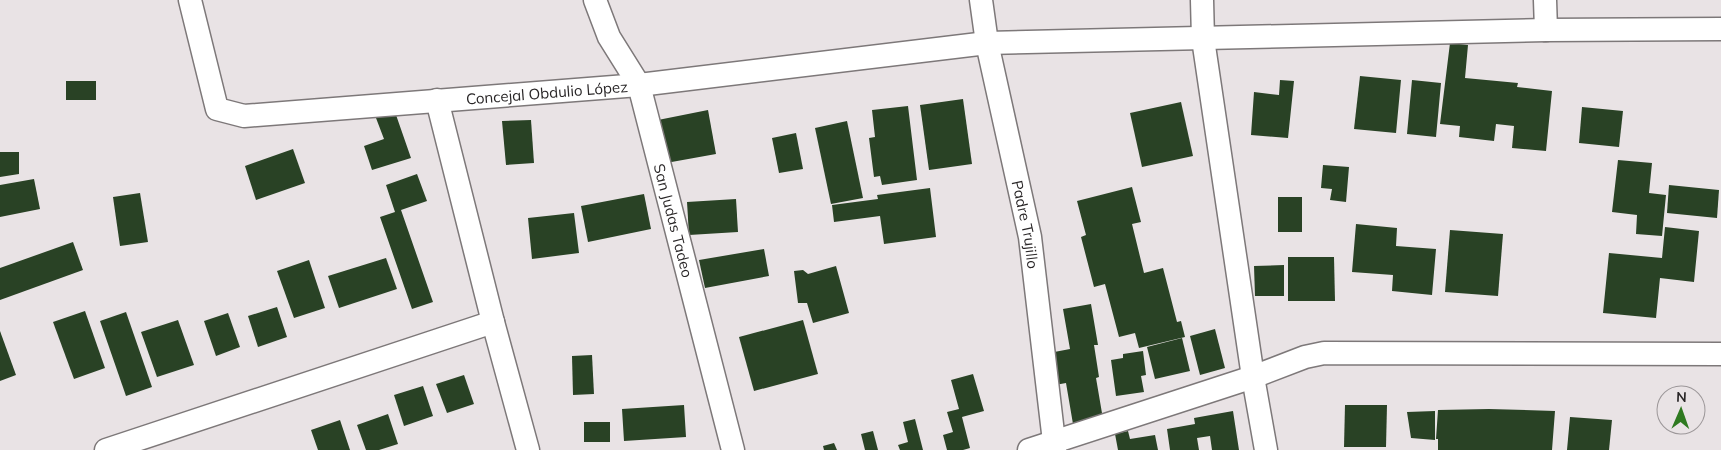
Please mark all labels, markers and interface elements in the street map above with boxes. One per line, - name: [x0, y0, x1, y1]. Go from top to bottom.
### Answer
- street label: Concejal Obdulio López: [465, 76, 629, 108]
- street label: San Judas Tadeo: [650, 161, 698, 279]
- street label: Padre Trujillo: [1008, 178, 1043, 270]
- north arrow: [1656, 385, 1706, 435]
- text: N: [1676, 388, 1687, 406]

